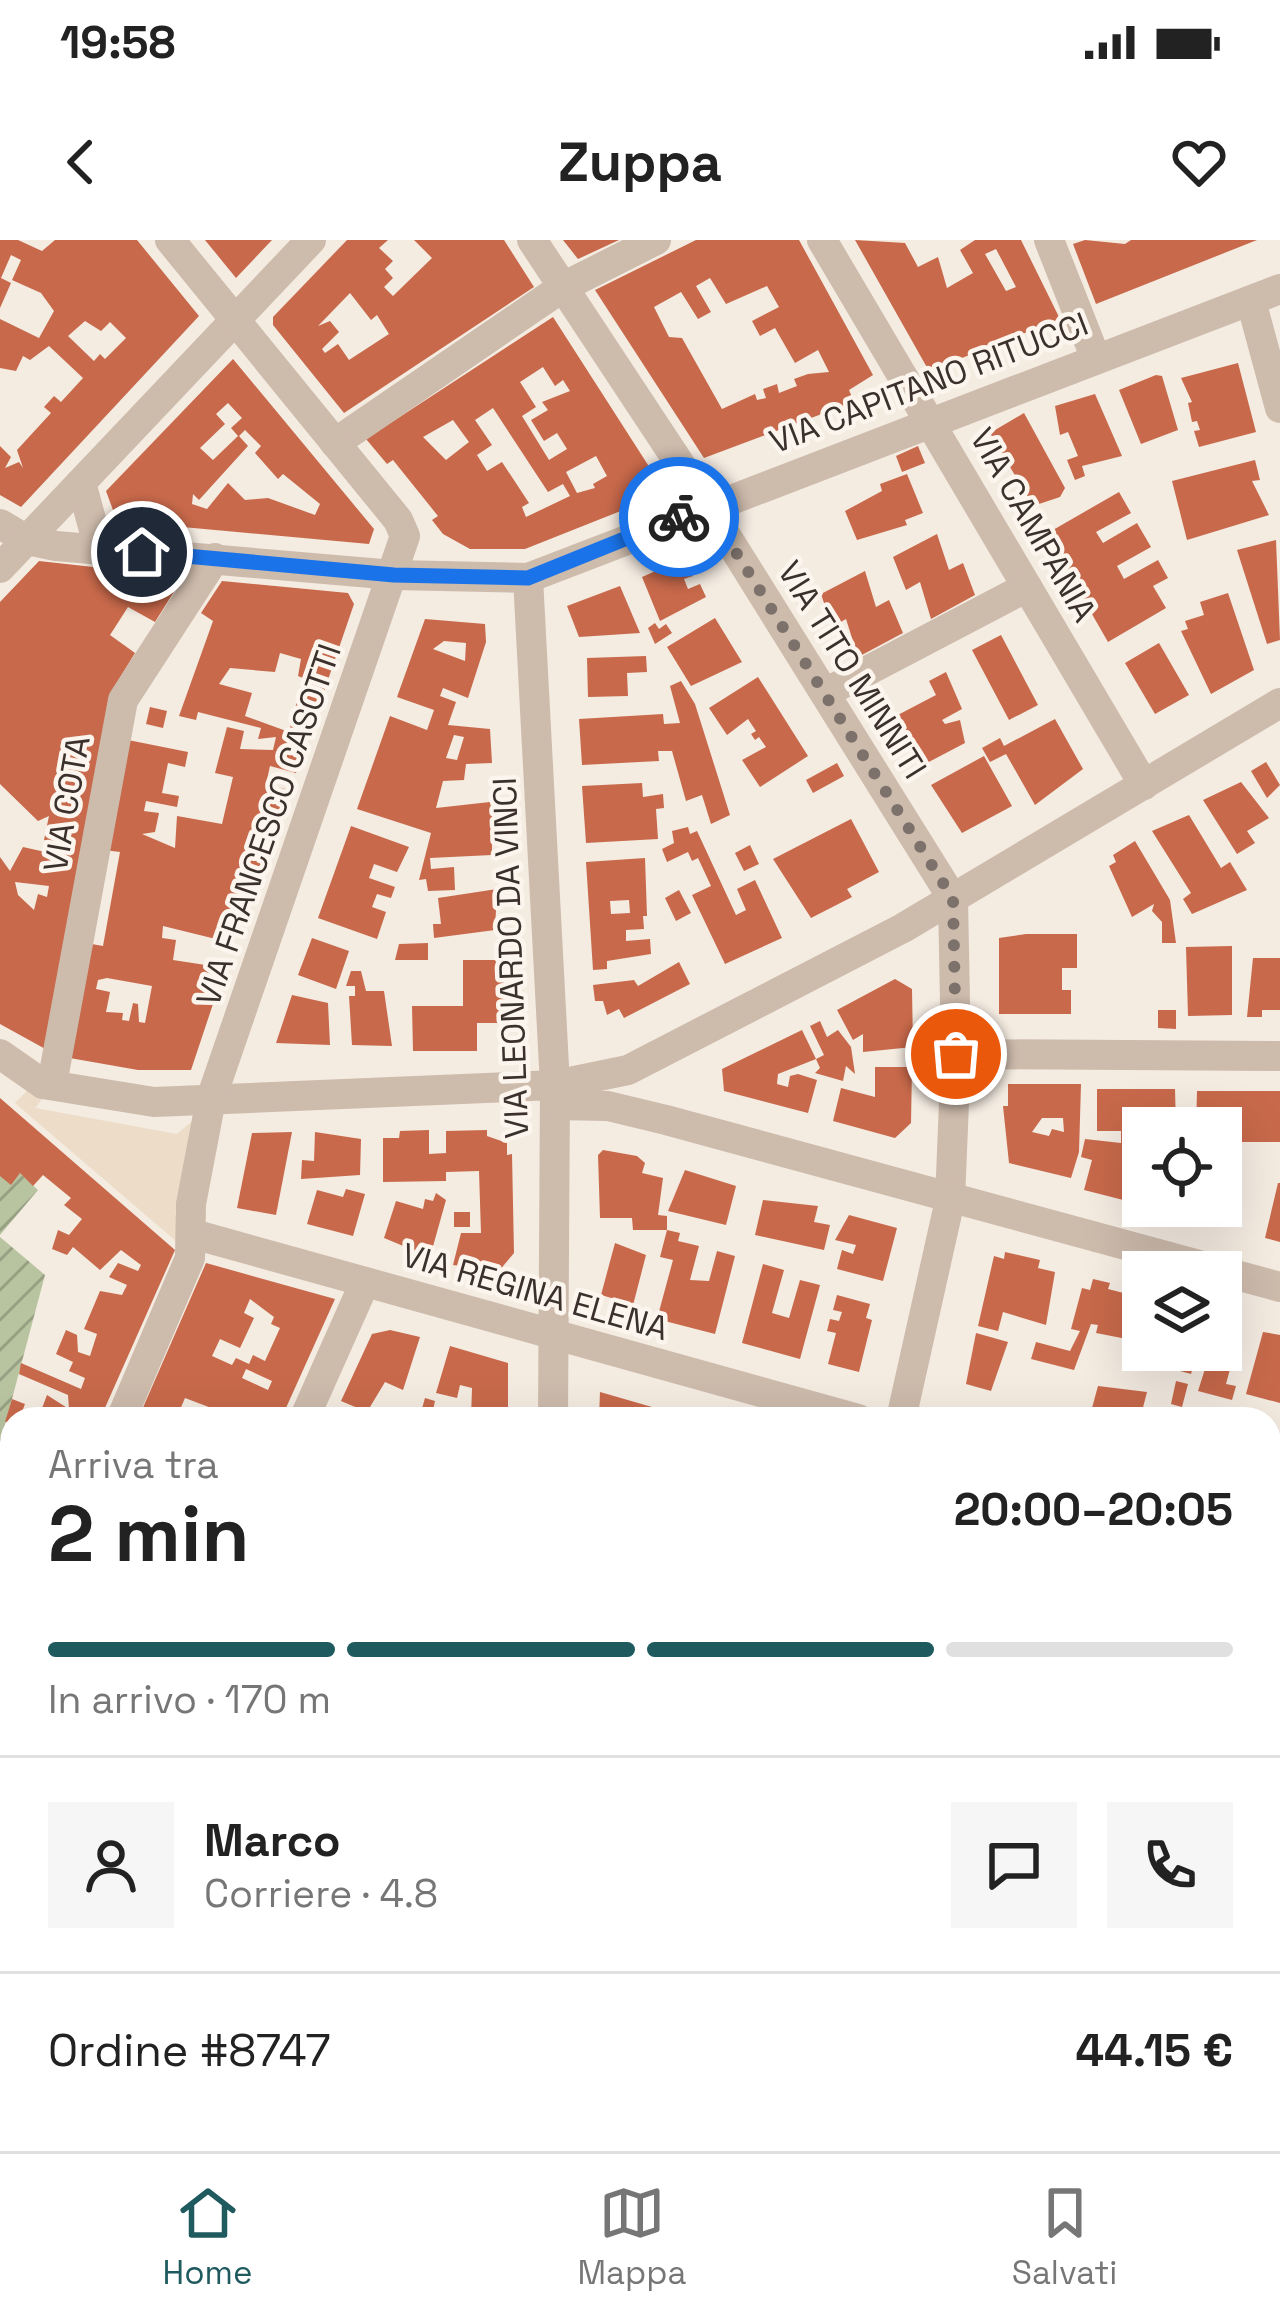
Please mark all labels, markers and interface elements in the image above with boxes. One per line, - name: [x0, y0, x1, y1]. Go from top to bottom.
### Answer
- text: 19:58: [60, 14, 176, 71]
- text: Zuppa: [558, 128, 722, 197]
- icon: back: [48, 129, 114, 195]
- icon: heart: [1166, 129, 1232, 195]
- street label: VIA CAPITANO RITUCCI: [764, 303, 1094, 463]
- street label: VIA CAMPANIA: [961, 420, 1105, 630]
- courier: [619, 457, 739, 577]
- icon: bike: [646, 484, 712, 550]
- pin: [91, 501, 193, 603]
- icon: home: [109, 519, 175, 585]
- street label: VIA TITO MINNITI: [768, 553, 936, 787]
- street label: VIA FRANCESCO CASOTTI: [187, 638, 351, 1012]
- street label: VIA COTA: [34, 733, 100, 875]
- street label: VIA LEONARDO DA VINCI: [484, 777, 538, 1139]
- pin: [905, 1003, 1007, 1105]
- icon: bag: [923, 1021, 989, 1087]
- map controls: [1122, 1107, 1242, 1371]
- button: locate: [1122, 1107, 1242, 1227]
- street label: VIA REGINA ELENA: [397, 1234, 673, 1350]
- button: layers: [1122, 1251, 1242, 1371]
- text: Arriva tra: [48, 1440, 219, 1489]
- text: 20:00–20:05: [954, 1481, 1233, 1538]
- text: 2 min: [48, 1484, 250, 1584]
- text: In arrivo · 170 m: [48, 1675, 331, 1724]
- button: person: [48, 1802, 174, 1928]
- button: chat: [951, 1802, 1077, 1928]
- button: phone: [1107, 1802, 1233, 1928]
- text: Marco: [204, 1812, 341, 1869]
- text: Corriere · 4.8: [204, 1869, 438, 1918]
- text: Ordine #8747: [48, 2022, 331, 2079]
- text: 44.15 €: [1075, 2022, 1233, 2079]
- tab: Home: [163, 2180, 253, 2294]
- tab: Mappa: [578, 2180, 687, 2294]
- tab: Salvati: [1012, 2180, 1117, 2294]

